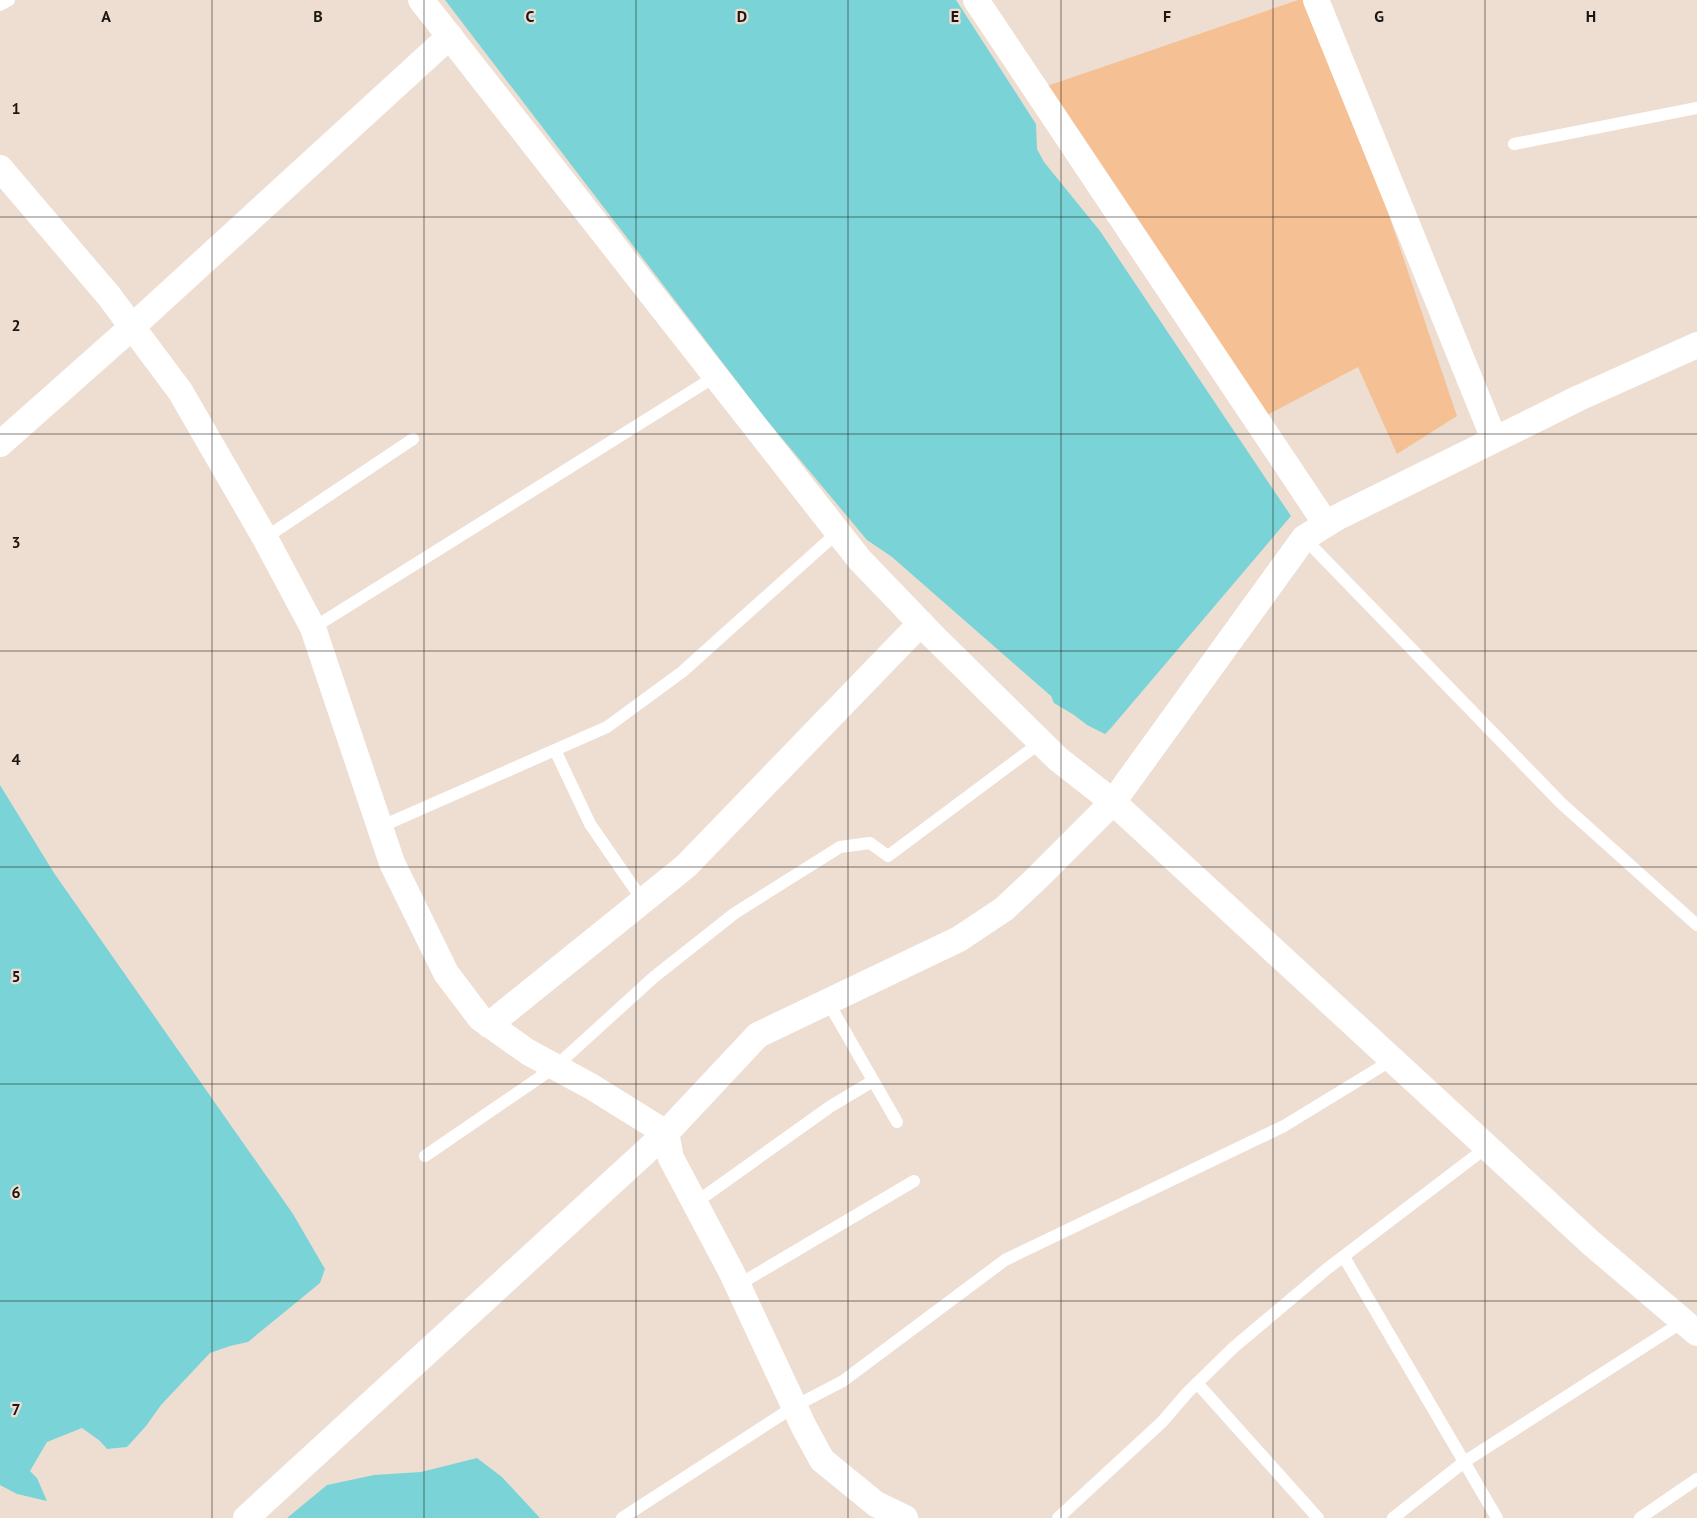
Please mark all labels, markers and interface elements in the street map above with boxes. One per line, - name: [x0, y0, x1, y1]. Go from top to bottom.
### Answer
- text: A: [101, 6, 111, 26]
- text: B: [313, 6, 323, 26]
- text: C: [526, 6, 535, 26]
- text: D: [737, 6, 747, 26]
- text: E: [951, 6, 959, 26]
- text: F: [1163, 6, 1171, 26]
- text: G: [1374, 6, 1384, 26]
- text: H: [1586, 6, 1596, 26]
- text: 1: [11, 98, 21, 118]
- text: 2: [11, 315, 21, 335]
- text: 3: [11, 532, 21, 552]
- text: 4: [11, 749, 21, 769]
- text: 5: [11, 966, 21, 986]
- text: 6: [11, 1182, 21, 1202]
- text: 7: [11, 1399, 21, 1419]

